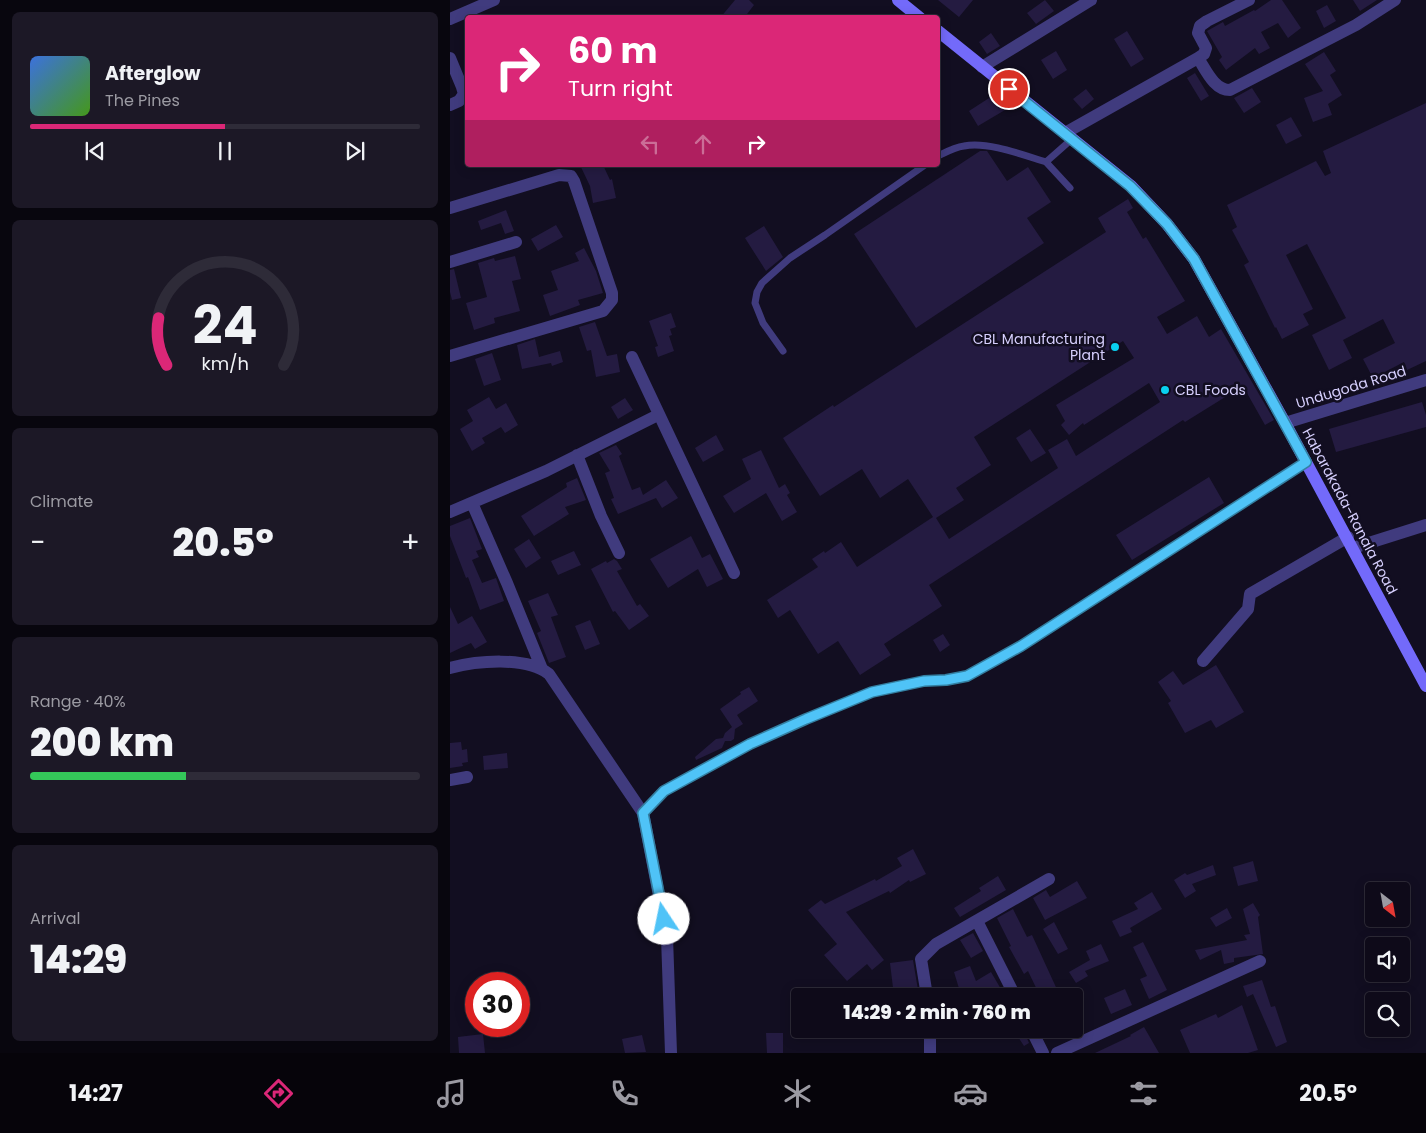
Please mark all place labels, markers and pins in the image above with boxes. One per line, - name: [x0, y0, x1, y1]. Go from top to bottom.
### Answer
- pin: [988, 68, 1030, 110]
- place label: CBL Manufacturing Plant: [973, 329, 1105, 365]
- marker: CBL Manufacturing Plant: [1109, 341, 1121, 353]
- place label: CBL Foods: [1175, 380, 1246, 400]
- marker: CBL Foods: [1159, 384, 1171, 396]

